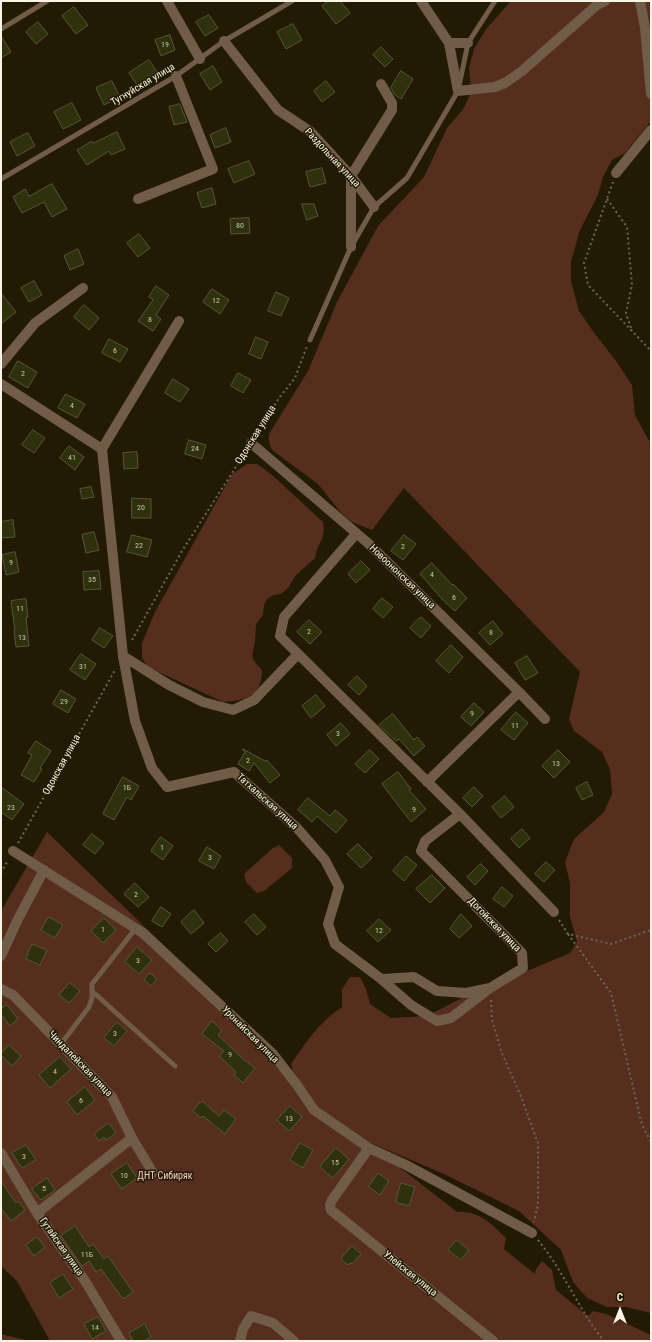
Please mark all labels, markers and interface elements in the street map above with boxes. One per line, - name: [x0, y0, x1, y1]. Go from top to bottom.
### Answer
- house number: 19: [161, 40, 169, 50]
- street label: Тугнуйская улица: [109, 61, 177, 109]
- street label: Раздольная улица: [302, 126, 362, 190]
- house number: 80: [236, 221, 244, 231]
- house number: 12: [212, 296, 220, 306]
- house number: 8: [148, 315, 152, 325]
- house number: 6: [113, 346, 117, 356]
- house number: 2: [21, 369, 25, 379]
- house number: 4: [70, 401, 74, 411]
- street label: Одонская улица: [233, 403, 279, 467]
- house number: 24: [191, 444, 199, 454]
- house number: 41: [68, 453, 76, 463]
- house number: 20: [137, 503, 145, 513]
- house number: 22: [135, 541, 143, 551]
- street label: Новоононская улица: [367, 542, 437, 612]
- house number: 2: [401, 542, 405, 552]
- house number: 9: [9, 558, 13, 568]
- house number: 4: [430, 570, 434, 580]
- house number: 35: [88, 575, 96, 585]
- house number: 6: [452, 593, 456, 603]
- house number: 11: [16, 604, 24, 614]
- house number: 2: [307, 627, 311, 637]
- house number: 8: [489, 628, 493, 638]
- house number: 13: [18, 633, 26, 643]
- house number: 31: [79, 662, 87, 672]
- house number: 29: [60, 697, 68, 707]
- house number: 9: [470, 709, 474, 719]
- house number: 11: [511, 721, 519, 731]
- house number: 3: [336, 729, 340, 739]
- street label: Одонская улица: [41, 733, 83, 797]
- house number: 2: [246, 756, 250, 766]
- house number: 13: [552, 759, 560, 769]
- street label: Татхальская улица: [234, 771, 300, 833]
- house number: 1Б: [123, 783, 131, 793]
- house number: 23: [7, 803, 15, 813]
- house number: 9: [412, 805, 416, 815]
- house number: 1: [160, 843, 164, 853]
- house number: 3: [208, 853, 212, 863]
- house number: 2: [134, 890, 138, 900]
- street label: Догойская улица: [465, 895, 523, 955]
- house number: 1: [101, 925, 105, 935]
- house number: 12: [375, 926, 383, 936]
- house number: 3: [136, 956, 140, 966]
- street label: Уронайская улица: [219, 1004, 281, 1066]
- street label: Чиндалейская улица: [46, 1029, 114, 1099]
- house number: 3: [113, 1029, 117, 1039]
- house number: 9: [228, 1050, 232, 1060]
- house number: 4: [53, 1067, 57, 1077]
- house number: 6: [79, 1096, 83, 1106]
- house number: 13: [285, 1114, 293, 1124]
- house number: 3: [22, 1152, 26, 1162]
- house number: 15: [331, 1158, 339, 1168]
- park label: ДНТ Сибиряк: [137, 1170, 193, 1182]
- house number: 10: [120, 1171, 128, 1181]
- house number: 5: [42, 1184, 46, 1194]
- street label: Гутайская улица: [37, 1216, 85, 1278]
- street label: Улейская улица: [381, 1249, 439, 1299]
- house number: 11Б: [81, 1250, 93, 1260]
- north arrow: [600, 1290, 640, 1330]
- text: С: [617, 1291, 623, 1304]
- house number: 14: [91, 1323, 99, 1333]

